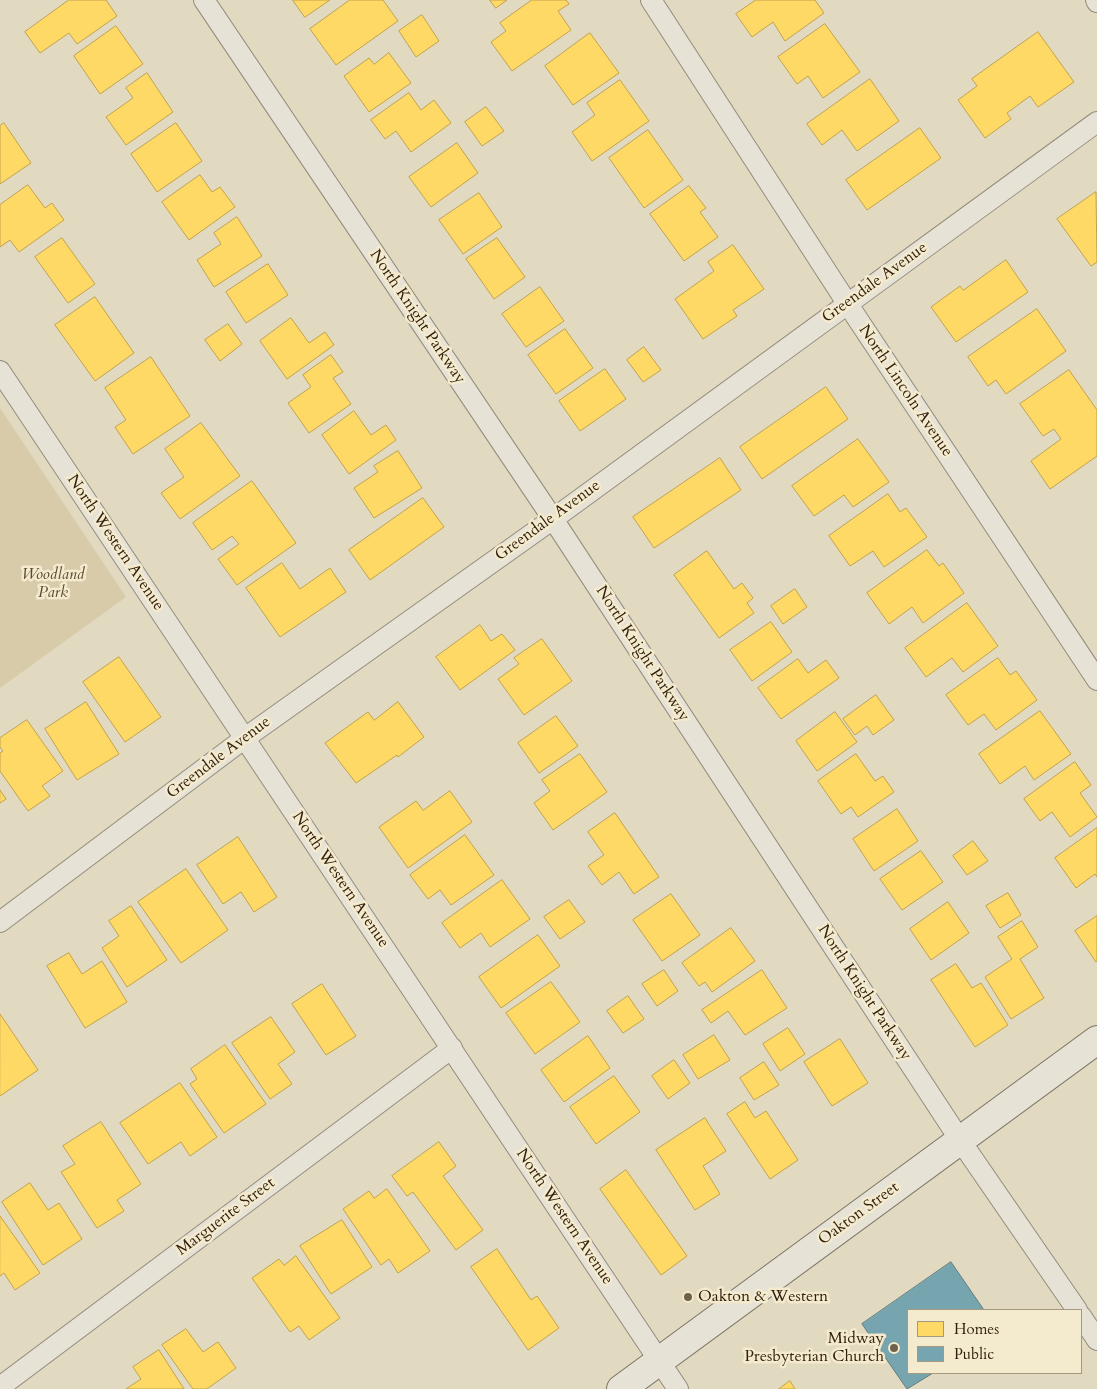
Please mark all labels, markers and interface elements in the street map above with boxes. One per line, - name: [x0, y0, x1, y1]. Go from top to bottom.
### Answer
- street label: Greendale Avenue: [819, 238, 931, 328]
- street label: North Knight Parkway: [365, 246, 469, 388]
- street label: North Lincoln Avenue: [854, 321, 956, 461]
- street label: North Western Avenue: [62, 471, 168, 615]
- street label: Greendale Avenue: [492, 476, 604, 566]
- park label: Woodland Park: [22, 565, 84, 603]
- street label: North Knight Parkway: [591, 583, 693, 725]
- street label: Greendale Avenue: [163, 713, 275, 803]
- street label: North Western Avenue: [287, 808, 393, 952]
- street label: North Knight Parkway: [813, 922, 915, 1064]
- street label: North Western Avenue: [511, 1145, 617, 1289]
- street label: Marguerite Street: [173, 1174, 279, 1260]
- street label: Oakton Street: [815, 1178, 903, 1250]
- place label: Oakton & Western: [698, 1287, 828, 1307]
- marker: Oakton & Western: [682, 1291, 694, 1303]
- legend: [907, 1309, 1082, 1374]
- text: Homes: [954, 1319, 999, 1339]
- place label: Midway Presbyterian Church: [744, 1329, 884, 1367]
- marker: Midway Presbyterian Church: [888, 1342, 900, 1354]
- text: Public: [954, 1344, 994, 1364]

